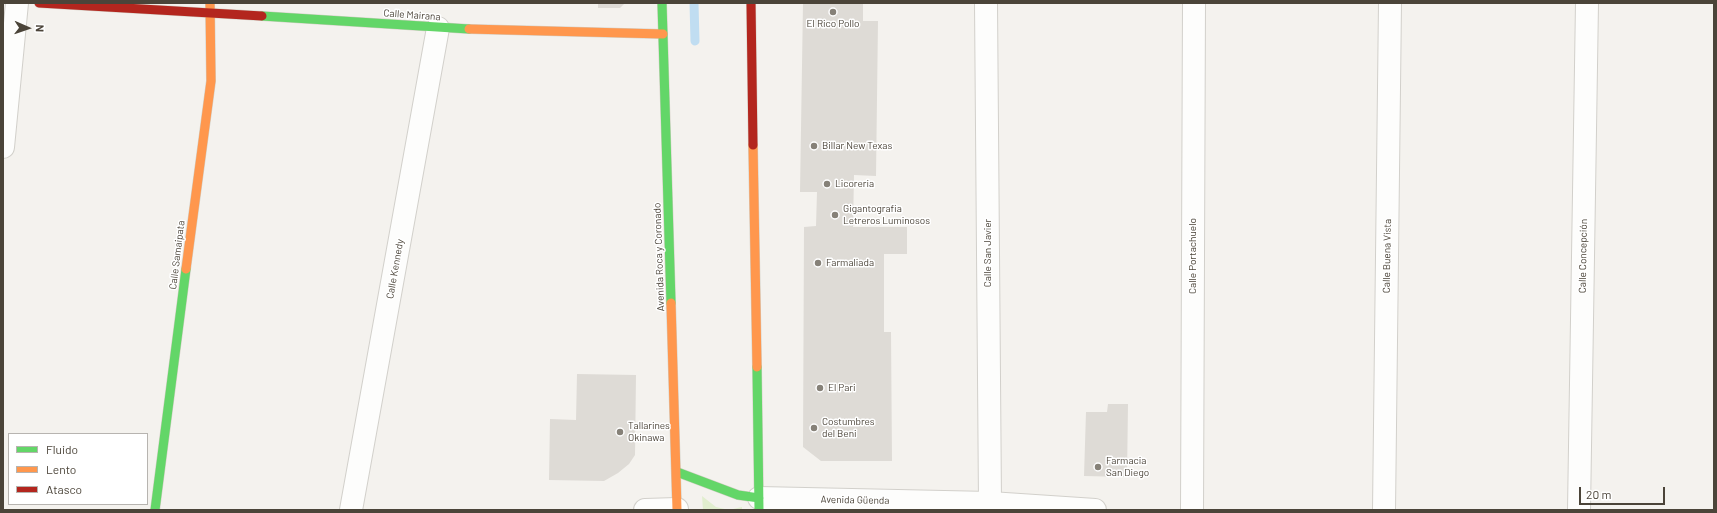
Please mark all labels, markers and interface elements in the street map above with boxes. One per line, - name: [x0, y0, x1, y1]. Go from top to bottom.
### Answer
- street label: Calle Mairana: [383, 7, 441, 23]
- marker: El Rico Pollo: [828, 7, 838, 17]
- north arrow: [8, 8, 48, 48]
- place label: El Rico Pollo: [807, 18, 859, 30]
- text: N: [34, 25, 47, 32]
- place label: Billar New Texas: [822, 140, 892, 152]
- marker: Billar New Texas: [809, 141, 819, 151]
- place label: Licoreria: [835, 178, 874, 190]
- marker: Licoreria: [822, 179, 832, 189]
- street label: Avenida Roca y Coronado: [651, 203, 667, 311]
- place label: Gigantografia Letreros Luminosos: [843, 203, 930, 226]
- marker: Gigantografia Letreros Luminosos: [830, 210, 840, 220]
- street label: Calle Portachuelo: [1187, 218, 1199, 294]
- street label: Calle San Javier: [982, 219, 994, 287]
- street label: Calle Buena Vista: [1380, 219, 1394, 293]
- street label: Calle Concepción: [1576, 219, 1590, 293]
- street label: Calle Samaipata: [167, 220, 187, 290]
- street label: Calle Kennedy: [384, 238, 406, 300]
- place label: Farmaliada: [826, 257, 874, 269]
- marker: Farmaliada: [813, 258, 823, 268]
- place label: El Pari: [828, 382, 856, 394]
- marker: El Pari: [815, 383, 825, 393]
- place label: Costumbres del Beni: [822, 416, 875, 440]
- place label: Tallarines Okinawa: [628, 420, 670, 444]
- marker: Costumbres del Beni: [809, 423, 819, 433]
- marker: Tallarines Okinawa: [615, 427, 625, 437]
- legend: [8, 433, 148, 505]
- text: Fluido: [46, 442, 78, 456]
- place label: Farmacia San Diego: [1106, 455, 1149, 478]
- text: Lento: [46, 462, 76, 476]
- marker: Farmacia San Diego: [1093, 462, 1103, 472]
- scale bar: [1581, 479, 1667, 505]
- text: Atasco: [46, 482, 82, 496]
- text: 20 m: [1586, 487, 1612, 501]
- street label: Avenida Güenda: [820, 493, 890, 507]

